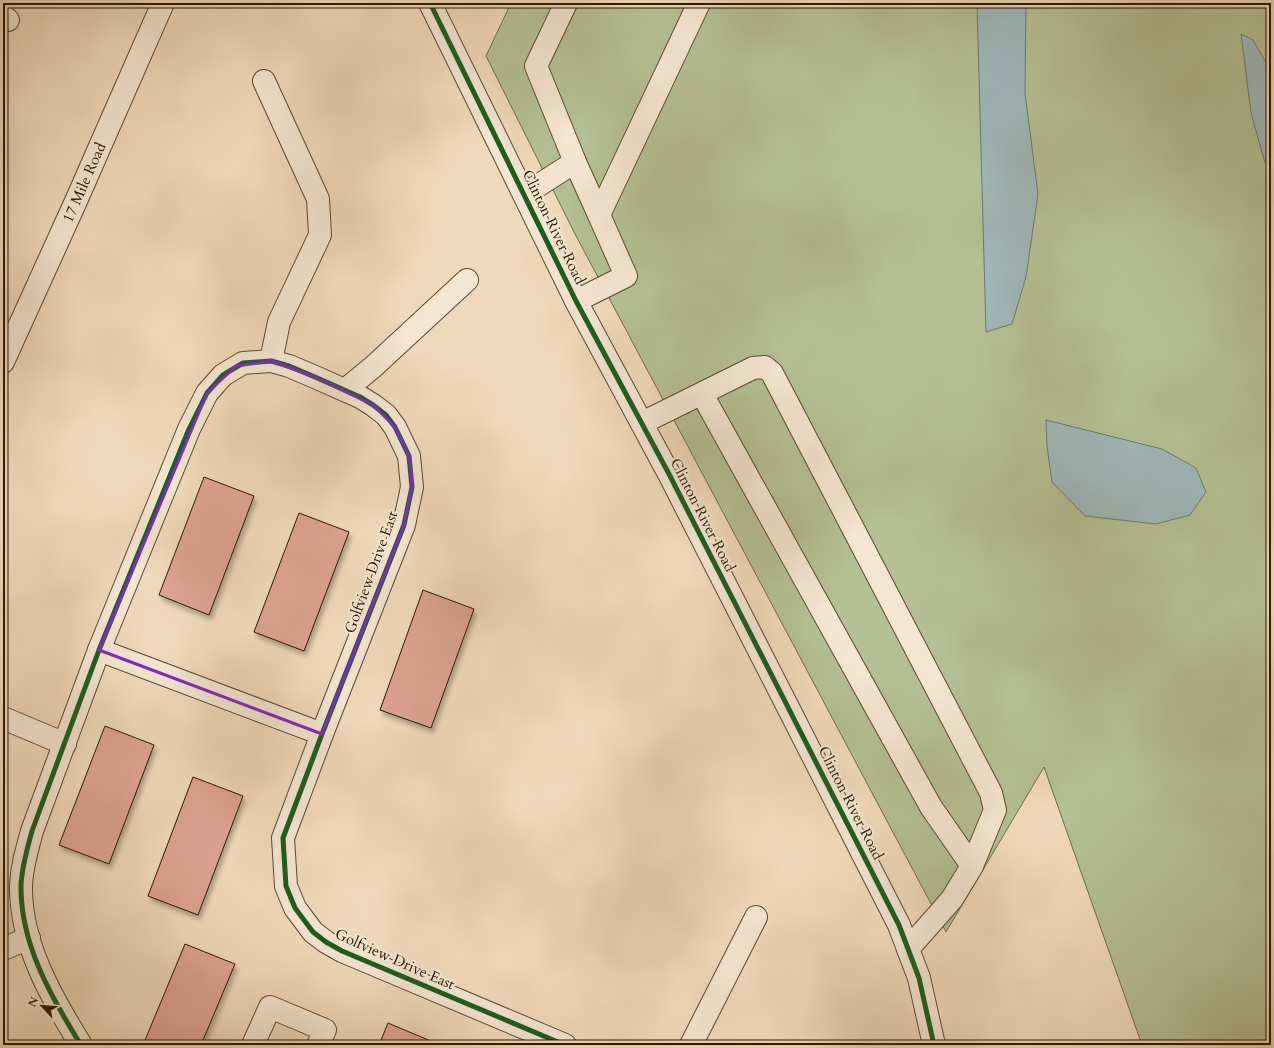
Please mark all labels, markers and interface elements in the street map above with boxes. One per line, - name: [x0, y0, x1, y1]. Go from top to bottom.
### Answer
- street label: 17 Mile Road: [58, 139, 110, 226]
- street label: Clinton River Road: [518, 166, 590, 288]
- street label: Clinton River Road: [666, 455, 740, 575]
- street label: Golfview Drive East: [340, 508, 403, 636]
- street label: Clinton River Road: [814, 743, 888, 863]
- street label: Golfview Drive East: [332, 924, 458, 994]
- north arrow: [22, 986, 62, 1026]
- text: N: [25, 994, 42, 1009]

